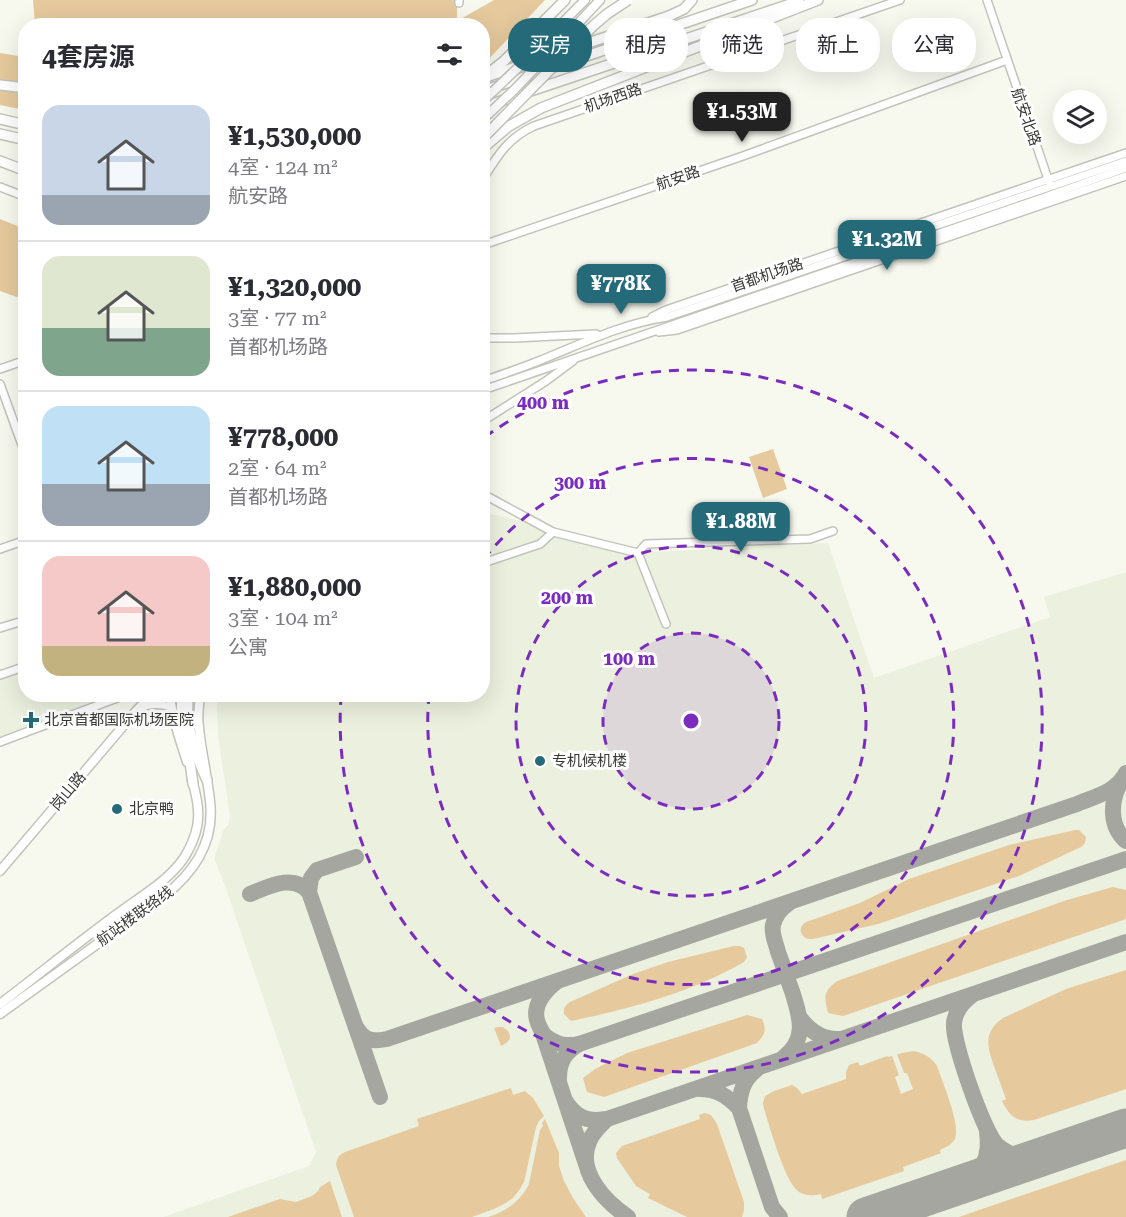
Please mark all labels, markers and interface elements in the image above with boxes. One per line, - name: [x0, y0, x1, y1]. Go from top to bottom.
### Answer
- chip: 买房: [508, 18, 592, 72]
- chip: 租房: [604, 18, 688, 72]
- chip: 筛选: [700, 18, 784, 72]
- chip: 新上: [796, 18, 880, 72]
- chip: 公寓: [892, 18, 976, 72]
- icon: filters: [433, 38, 466, 71]
- text: 4套房源: [42, 42, 135, 72]
- street label: 机场西路: [582, 80, 644, 116]
- street label: 航安北路: [1008, 86, 1044, 148]
- map controls: [1053, 90, 1107, 144]
- button: layers: [1053, 90, 1107, 144]
- pin: ¥1.53M: [693, 92, 791, 143]
- text: ¥1.53M: [707, 99, 777, 123]
- text: ¥1,530,000: [228, 121, 361, 151]
- icon: home: [90, 129, 162, 201]
- text: 4室 · 124 m²: [228, 155, 338, 179]
- street label: 航安路: [654, 162, 702, 194]
- text: 航安路: [228, 184, 288, 208]
- pin: ¥1.32M: [838, 220, 936, 271]
- text: ¥1.32M: [852, 227, 922, 251]
- street label: 首都机场路: [729, 254, 805, 296]
- pin: ¥778K: [579, 264, 663, 315]
- text: ¥778K: [591, 271, 651, 295]
- text: ¥1,320,000: [228, 272, 361, 302]
- icon: home: [90, 280, 162, 352]
- text: 3室 · 77 m²: [228, 306, 327, 330]
- text: 首都机场路: [228, 335, 328, 359]
- text: 400 m: [517, 392, 570, 413]
- text: ¥778,000: [228, 422, 338, 452]
- icon: home: [90, 430, 162, 502]
- text: 2室 · 64 m²: [228, 456, 327, 480]
- text: 300 m: [554, 472, 607, 493]
- text: 首都机场路: [228, 485, 328, 509]
- pin: ¥1.88M: [692, 502, 790, 553]
- text: ¥1.88M: [706, 509, 776, 533]
- text: ¥1,880,000: [228, 572, 361, 602]
- icon: home: [90, 580, 162, 652]
- text: 200 m: [541, 587, 594, 608]
- text: 3室 · 104 m²: [228, 606, 338, 630]
- text: 公寓: [228, 635, 268, 659]
- text: 100 m: [603, 648, 656, 669]
- marker: 北京首都国际机场医院: [22, 711, 40, 729]
- place label: 北京首都国际机场医院: [44, 711, 194, 729]
- centre of rings: [681, 711, 701, 731]
- place label: 专机候机楼: [552, 752, 627, 770]
- marker: 专机候机楼: [533, 754, 547, 768]
- street label: 岗山路: [47, 768, 89, 814]
- place label: 北京鸭: [129, 800, 174, 818]
- marker: 北京鸭: [110, 802, 124, 816]
- street label: 航站楼联络线: [93, 882, 177, 950]

